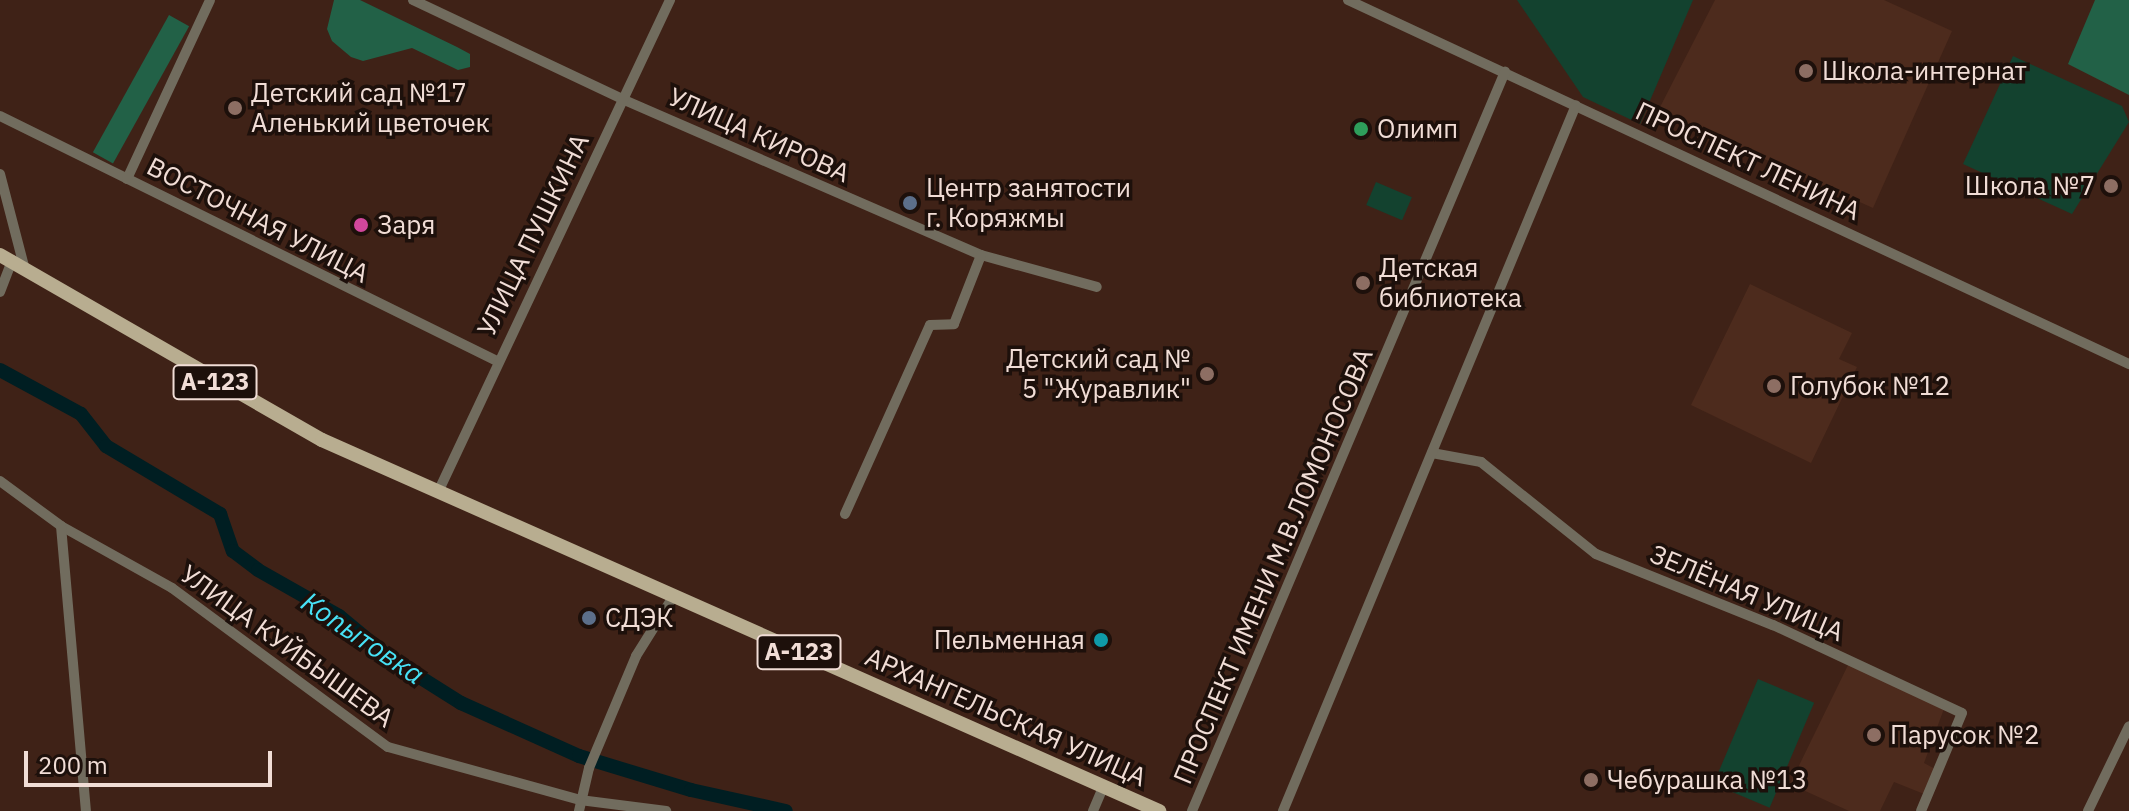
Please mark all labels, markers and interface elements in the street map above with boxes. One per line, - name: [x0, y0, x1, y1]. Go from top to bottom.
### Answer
- place label: Школа-интернат: [1822, 55, 2027, 87]
- marker: Школа-интернат: [1797, 62, 1815, 80]
- place label: Детский сад №17 Аленький цветочек: [251, 77, 490, 138]
- street label: УЛИЦА КИРОВА: [663, 81, 855, 189]
- street label: ПРОСПЕКТ ЛЕНИНА: [1631, 95, 1865, 227]
- marker: Детский сад №17 Аленький цветочек: [226, 99, 244, 117]
- place label: Олимп: [1377, 113, 1458, 145]
- marker: Олимп: [1352, 120, 1370, 138]
- street label: УЛИЦА ПУШКИНА: [471, 129, 595, 341]
- street label: ВОСТОЧНАЯ УЛИЦА: [142, 151, 374, 289]
- place label: Школа №7: [1965, 170, 2095, 202]
- place label: Центр занятости г. Коряжмы: [926, 172, 1131, 234]
- marker: Школа №7: [2102, 177, 2120, 195]
- marker: Центр занятости г. Коряжмы: [901, 194, 919, 212]
- place label: Заря: [377, 209, 435, 241]
- marker: Заря: [352, 216, 370, 234]
- place label: Детская библиотека: [1379, 252, 1522, 314]
- marker: Детская библиотека: [1354, 274, 1372, 292]
- place label: Детский сад № 5 "Журавлик": [1006, 343, 1191, 404]
- street label: ПРОСПЕКТ ИМЕНИ М.В.ЛОМОНОСОВА: [1167, 344, 1379, 788]
- road number: А-123: [171, 362, 259, 402]
- marker: Детский сад № 5 "Журавлик": [1198, 365, 1216, 383]
- place label: Голубок №12: [1790, 370, 1950, 402]
- marker: Голубок №12: [1765, 377, 1783, 395]
- street label: ЗЕЛЁНАЯ УЛИЦА: [1645, 538, 1849, 648]
- street label: УЛИЦА КУЙБЫШЕВА: [174, 558, 400, 734]
- water label: Копытовка: [295, 585, 431, 691]
- place label: СДЭК: [605, 602, 674, 634]
- marker: СДЭК: [580, 609, 598, 627]
- place label: Пельменная: [934, 624, 1085, 656]
- marker: Пельменная: [1092, 631, 1110, 649]
- road number: А-123: [755, 632, 843, 672]
- street label: АРХАНГЕЛЬСКАЯ УЛИЦА: [861, 641, 1151, 793]
- place label: Парусок №2: [1890, 719, 2040, 751]
- marker: Парусок №2: [1865, 726, 1883, 744]
- scale bar: [28, 735, 276, 785]
- text: 200 m: [38, 749, 108, 781]
- place label: Чебурашка №13: [1607, 764, 1807, 796]
- marker: Чебурашка №13: [1582, 771, 1600, 789]

